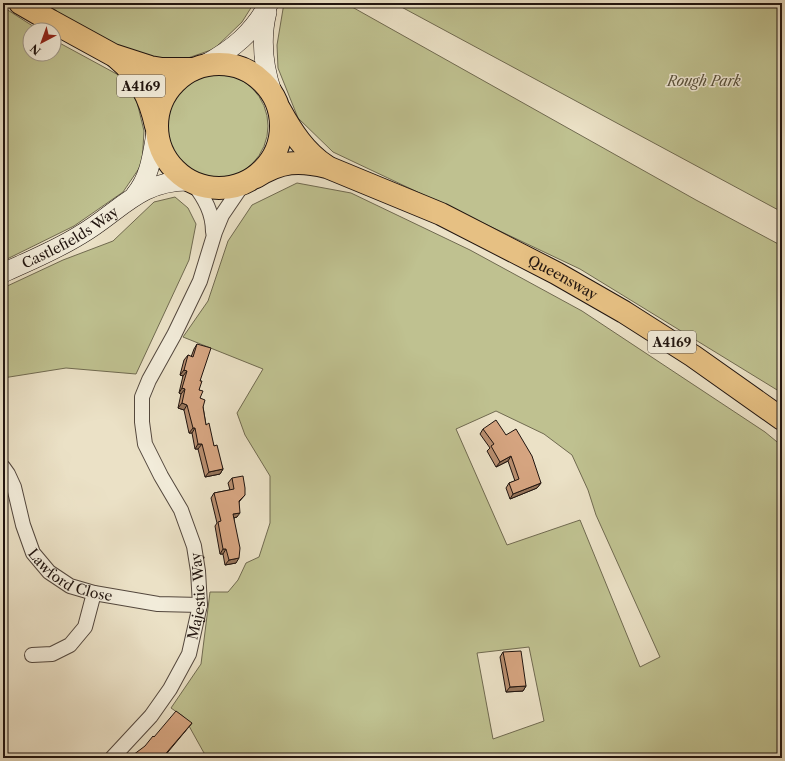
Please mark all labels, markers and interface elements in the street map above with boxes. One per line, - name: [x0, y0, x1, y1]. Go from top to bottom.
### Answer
- north arrow: [22, 22, 62, 62]
- text: N: [27, 41, 44, 58]
- park label: Rough Park: [666, 72, 742, 90]
- road number: A4169: [117, 75, 165, 97]
- street label: Castlefields Way: [19, 202, 122, 272]
- street label: Queensway: [525, 251, 601, 304]
- road number: A4169: [648, 331, 696, 353]
- street label: Lawford Close: [24, 545, 114, 605]
- street label: Majestic Way: [183, 551, 209, 641]

